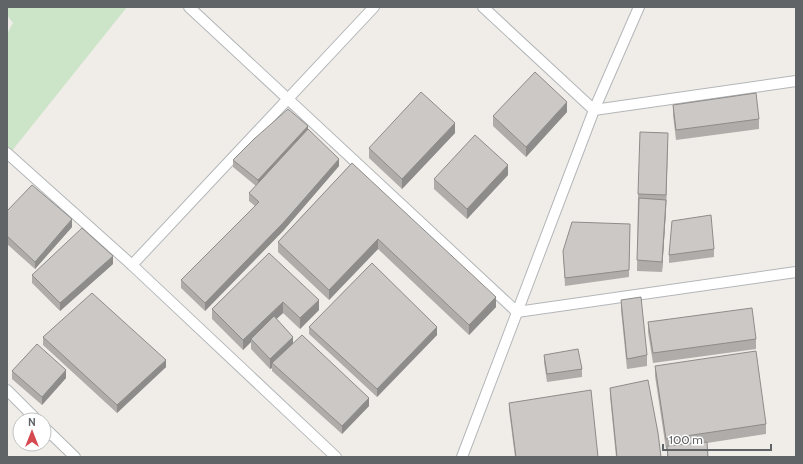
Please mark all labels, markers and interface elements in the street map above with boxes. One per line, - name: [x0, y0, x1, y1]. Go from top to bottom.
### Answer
- north arrow: [12, 412, 52, 452]
- text: N: [28, 415, 36, 429]
- scale bar: [663, 426, 771, 452]
- text: 100 m: [669, 432, 703, 447]

